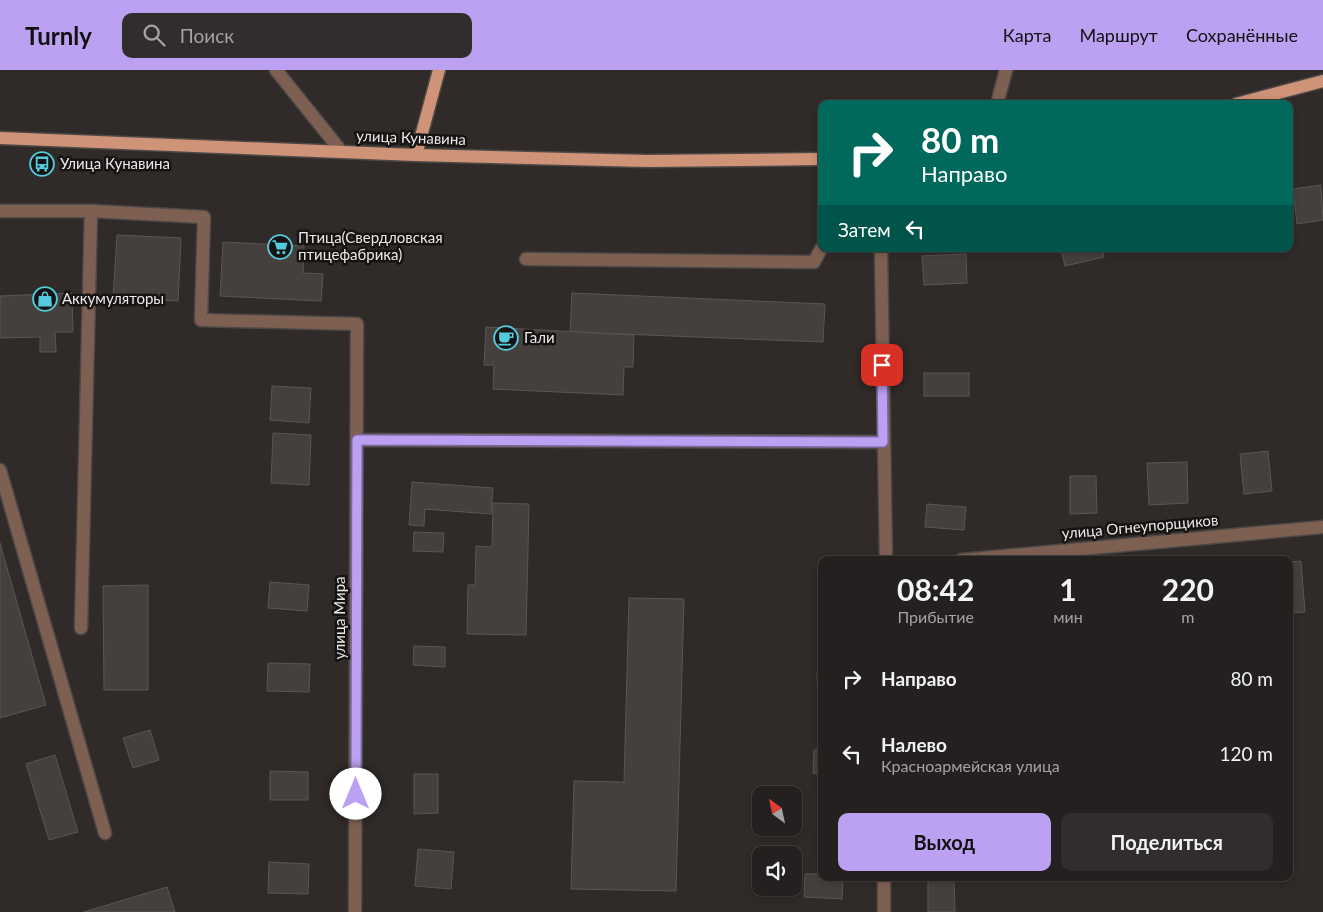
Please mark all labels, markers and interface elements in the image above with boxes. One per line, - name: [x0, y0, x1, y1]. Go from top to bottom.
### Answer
- search box: [122, 13, 472, 58]
- text: Turnly: [25, 21, 92, 50]
- icon: search: [140, 21, 168, 49]
- text: Поиск: [180, 24, 234, 47]
- text: Карта: [1003, 24, 1051, 46]
- text: Маршрут: [1079, 24, 1158, 46]
- text: Сохранённые: [1186, 24, 1298, 46]
- text: 80 m: [921, 118, 999, 160]
- icon: right: [838, 120, 903, 185]
- street label: улица Кунавина: [356, 126, 466, 148]
- bus stop icon: Улица Кунавина: [29, 151, 55, 177]
- place label: Улица Кунавина: [60, 154, 170, 172]
- text: Направо: [921, 160, 1007, 187]
- icon: left: [901, 215, 929, 243]
- text: Затем: [838, 218, 891, 241]
- place label: Птица(Свердловская птицефабрика): [298, 228, 443, 263]
- supermarket icon: Птица(Свердловская птицефабрика): [267, 234, 293, 260]
- shop icon: Аккумуляторы: [32, 286, 58, 312]
- place label: Аккумуляторы: [62, 289, 164, 307]
- cafe icon: Гали: [493, 325, 519, 351]
- place label: Гали: [524, 328, 555, 346]
- pin: [861, 344, 903, 386]
- icon: arrive: [868, 351, 896, 379]
- street label: улица Огнеупорщиков: [1061, 510, 1219, 542]
- text: 08:42: [897, 571, 974, 607]
- text: 1: [1059, 571, 1077, 607]
- text: 220: [1162, 571, 1214, 607]
- street label: улица Мира: [330, 576, 348, 660]
- text: Прибытие: [897, 607, 974, 626]
- text: мин: [1053, 607, 1083, 626]
- text: m: [1181, 607, 1194, 626]
- icon: right: [838, 665, 866, 693]
- text: Направо: [881, 667, 957, 690]
- text: 80 m: [1230, 667, 1273, 690]
- text: Налево: [881, 733, 947, 756]
- icon: left: [838, 740, 866, 768]
- text: 120 m: [1219, 742, 1273, 765]
- text: Красноармейская улица: [881, 756, 1060, 775]
- position arrow: [329, 767, 381, 819]
- north arrow: [752, 786, 802, 836]
- map controls: [752, 786, 802, 896]
- button: Выход: [838, 813, 1051, 871]
- button: Поделиться: [1061, 813, 1273, 871]
- button: sound: [752, 846, 802, 896]

